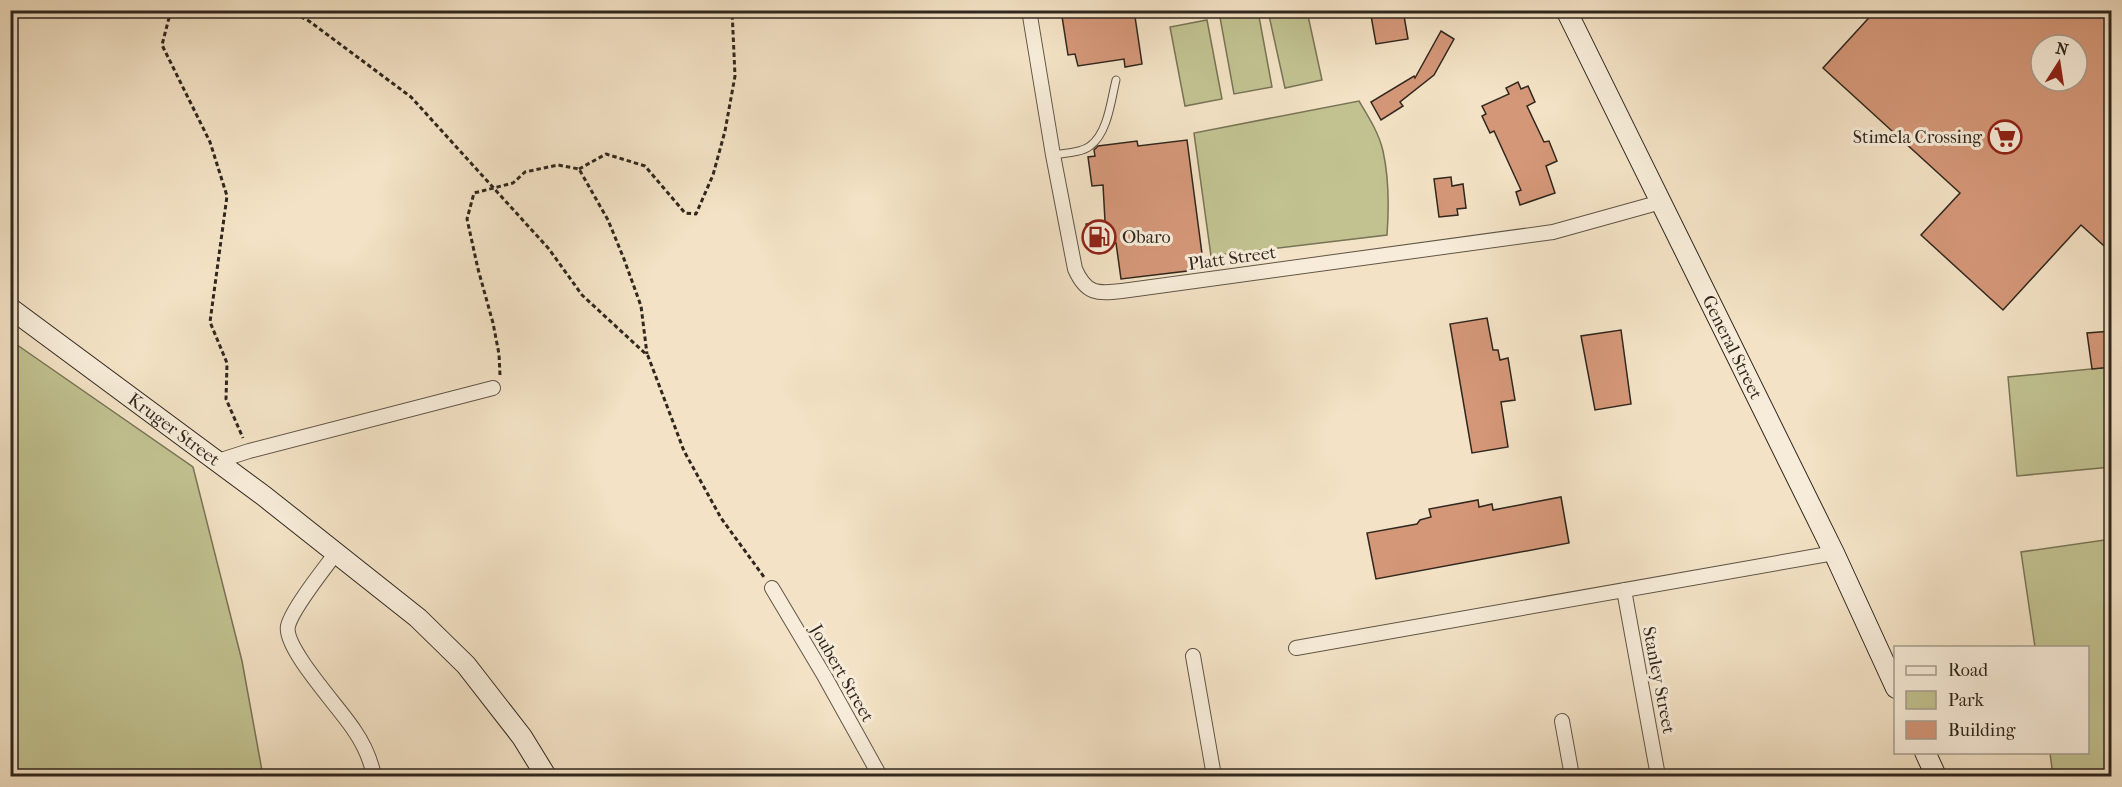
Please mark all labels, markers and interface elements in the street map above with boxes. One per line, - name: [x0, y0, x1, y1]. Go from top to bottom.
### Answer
- north arrow: [2029, 33, 2089, 93]
- text: N: [2054, 38, 2071, 60]
- supermarket icon: Stimela Crossing: [1987, 119, 2023, 155]
- place label: Stimela Crossing: [1853, 127, 1982, 148]
- fuel station icon: Obaro: [1081, 219, 1117, 255]
- place label: Obaro: [1122, 227, 1171, 248]
- street label: Platt Street: [1187, 242, 1278, 275]
- street label: General Street: [1697, 292, 1767, 403]
- street label: Kruger Street: [124, 389, 224, 471]
- street label: Joubert Street: [804, 619, 878, 726]
- street label: Stanley Street: [1638, 625, 1679, 736]
- legend: [1894, 646, 2089, 754]
- text: Road: [1948, 660, 1988, 681]
- text: Park: [1948, 690, 1985, 711]
- text: Building: [1948, 720, 2016, 741]

